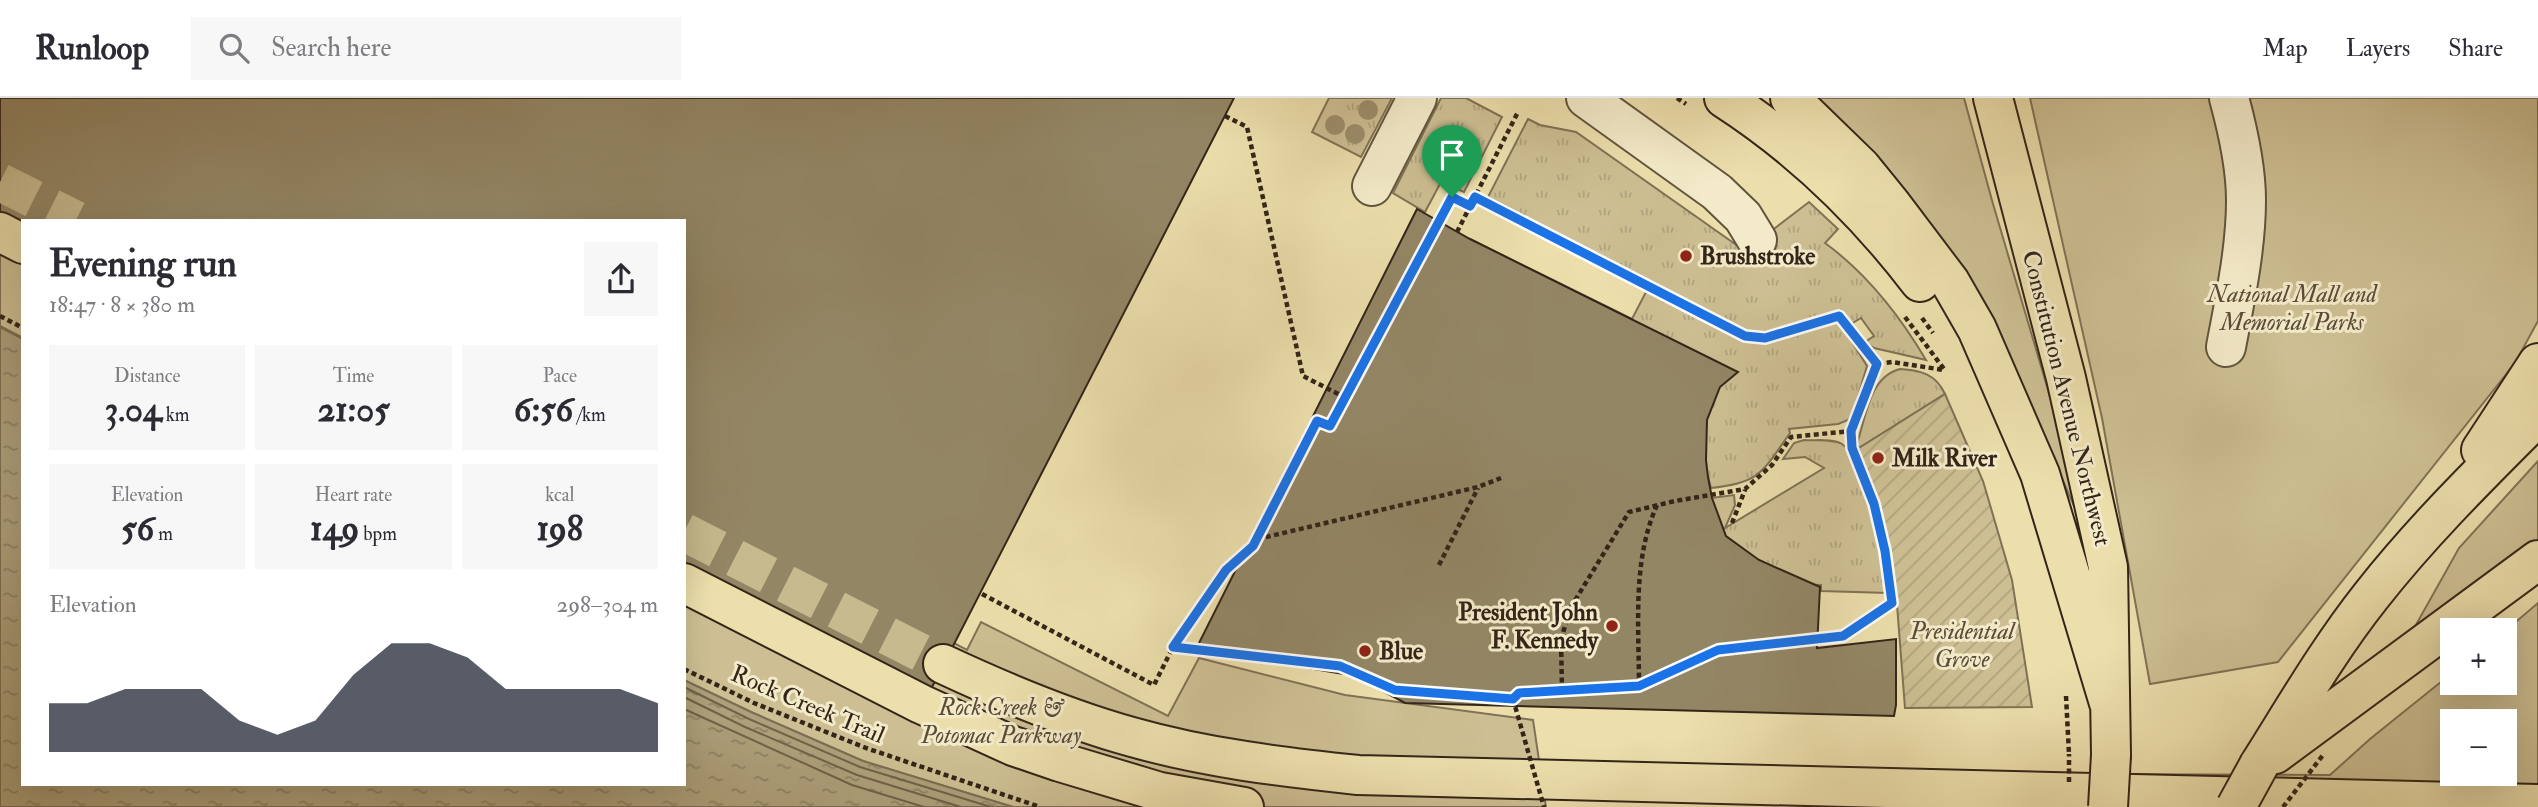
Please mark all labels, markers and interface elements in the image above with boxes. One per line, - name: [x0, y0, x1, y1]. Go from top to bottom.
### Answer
- search box: [191, 17, 681, 80]
- text: Runloop: [35, 28, 149, 69]
- icon: search: [215, 29, 253, 67]
- text: Search here: [271, 32, 391, 64]
- text: Map: [2263, 33, 2308, 64]
- text: Layers: [2346, 33, 2410, 64]
- text: Share: [2448, 33, 2503, 64]
- pin: [1422, 125, 1482, 197]
- icon: arrive: [1433, 136, 1471, 174]
- text: Evening run: [49, 240, 237, 288]
- place label: Brushstroke: [1700, 241, 1815, 272]
- button: share: [584, 242, 658, 316]
- street label: Constitution Avenue Northwest: [2015, 247, 2118, 549]
- marker: Brushstroke: [1678, 248, 1694, 264]
- park label: National Mall and Memorial Parks: [2205, 279, 2379, 338]
- text: 18:47 · 8 × 380 m: [49, 290, 195, 319]
- text: Distance: [114, 364, 180, 388]
- text: Time: [333, 364, 374, 388]
- text: Pace: [543, 364, 577, 388]
- text: 3.04: [105, 388, 162, 432]
- text: 21:05: [317, 388, 390, 432]
- text: 6:56: [514, 388, 573, 432]
- text: km: [162, 403, 190, 427]
- text: /km: [573, 403, 606, 427]
- place label: Milk River: [1891, 443, 1998, 474]
- marker: Milk River: [1870, 450, 1886, 466]
- text: Elevation: [111, 483, 183, 507]
- text: Heart rate: [315, 483, 392, 507]
- text: kcal: [545, 483, 574, 507]
- text: 56: [121, 507, 154, 551]
- text: 149: [310, 507, 359, 551]
- text: 198: [536, 507, 583, 551]
- text: m: [154, 522, 173, 546]
- text: bpm: [359, 522, 397, 546]
- text: Elevation: [49, 590, 137, 619]
- text: 298–304 m: [557, 590, 658, 619]
- place label: President John F. Kennedy: [1458, 597, 1599, 656]
- park label: Presidential Grove: [1909, 616, 2017, 675]
- marker: President John F. Kennedy: [1604, 618, 1620, 634]
- map controls: [2440, 618, 2517, 786]
- button: +: [2440, 618, 2517, 695]
- place label: Blue: [1379, 636, 1423, 667]
- marker: Blue: [1357, 643, 1373, 659]
- street label: Rock Creek Trail: [726, 658, 889, 751]
- park label: Rock Creek & Potomac Parkway: [920, 692, 1082, 751]
- button: −: [2440, 709, 2517, 786]

